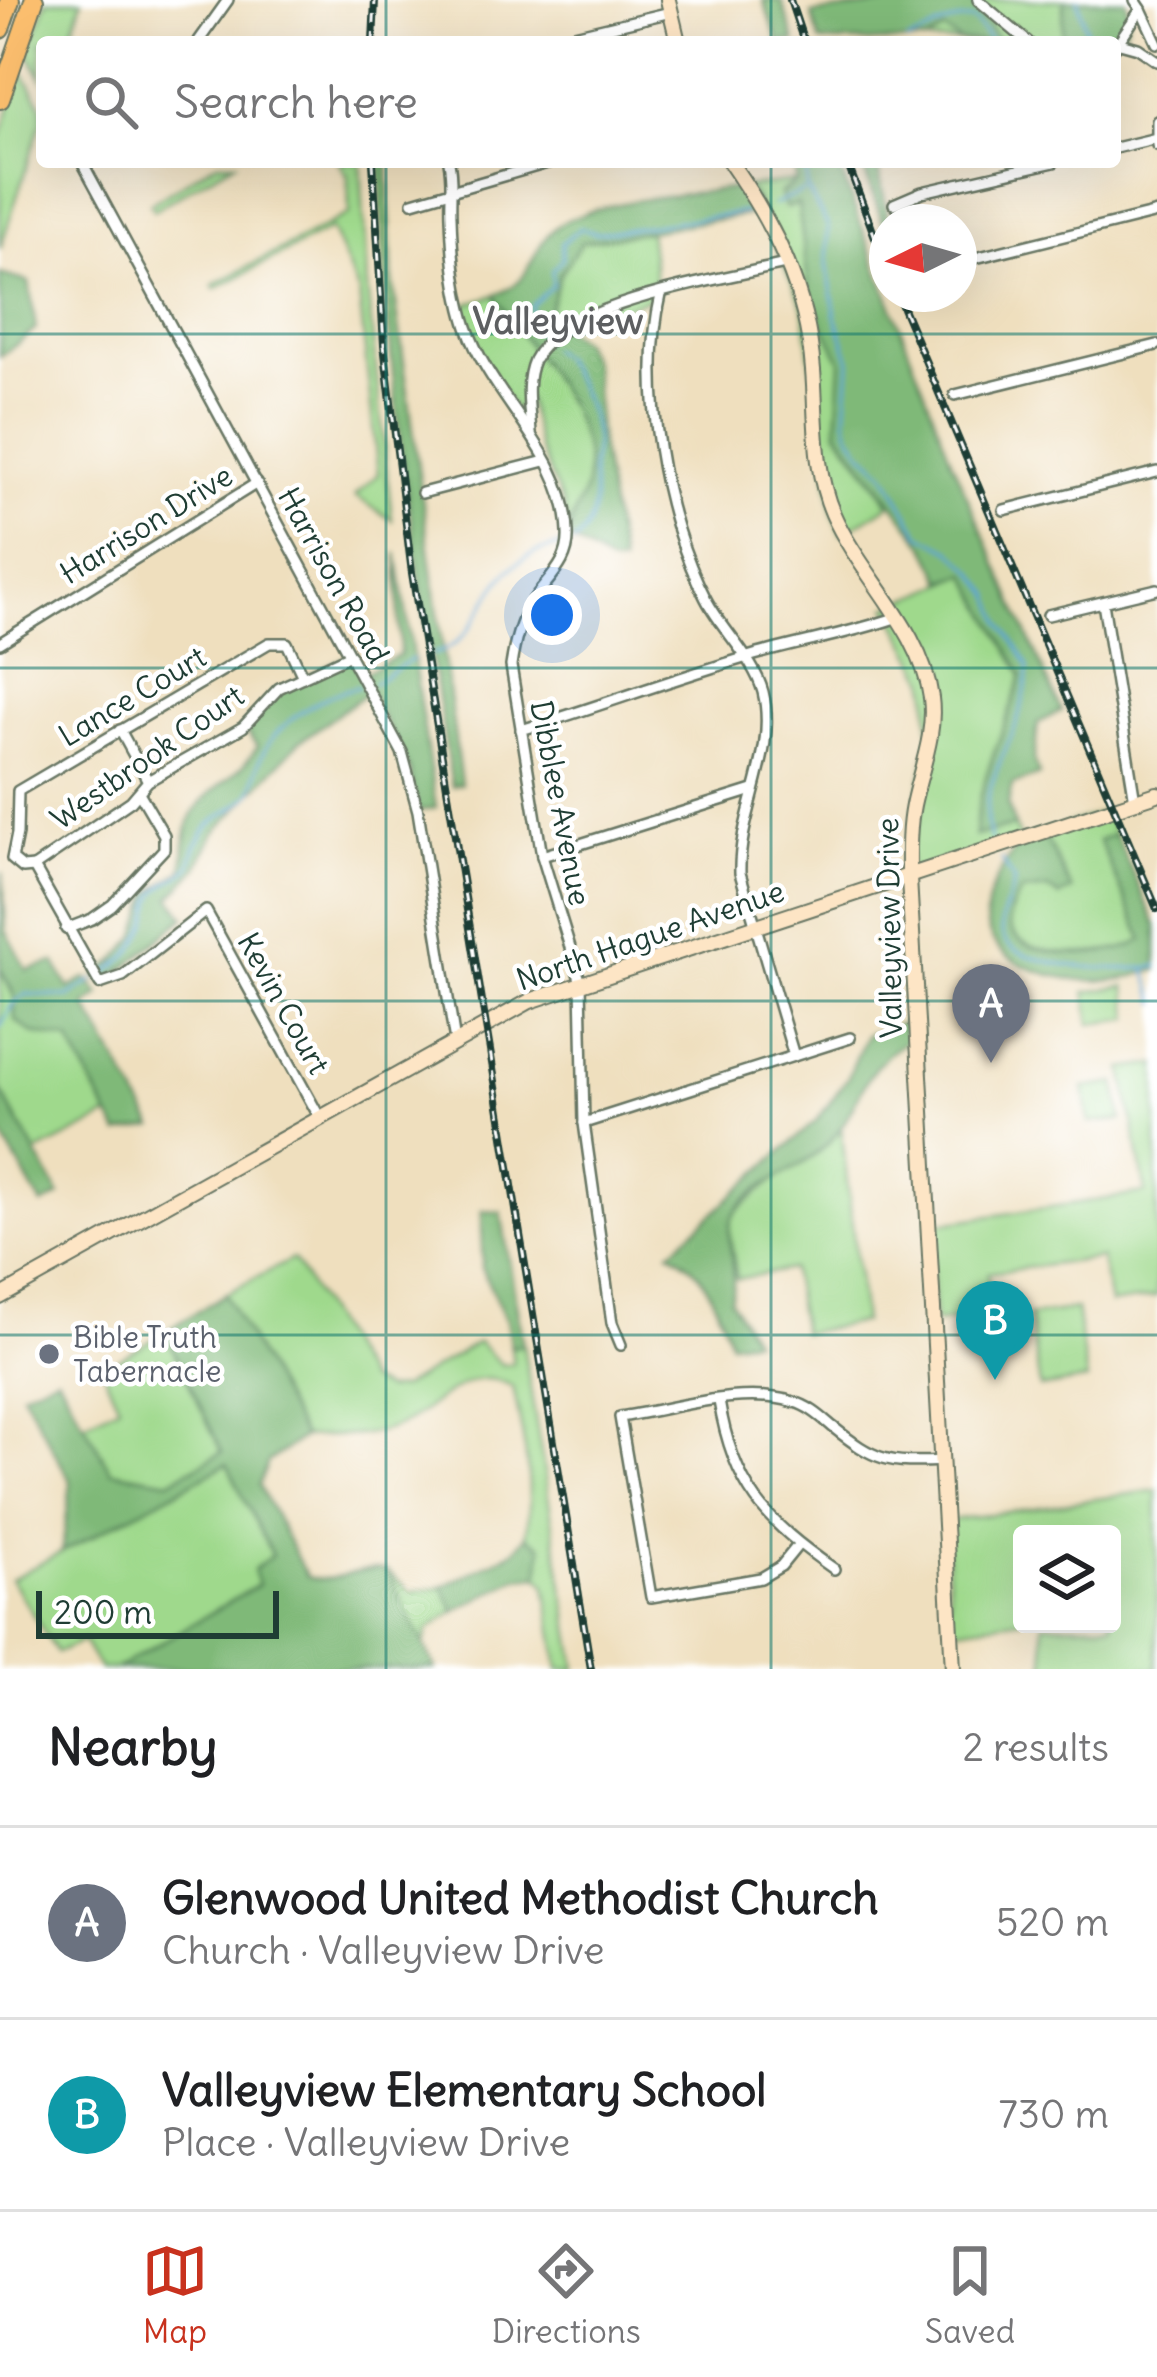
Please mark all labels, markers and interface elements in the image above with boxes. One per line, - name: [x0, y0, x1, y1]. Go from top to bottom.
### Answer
- search box: [36, 36, 1121, 168]
- icon: search: [78, 69, 144, 135]
- text: Search here: [174, 74, 418, 130]
- north arrow: [869, 204, 977, 312]
- district label: Valleyview: [473, 299, 643, 344]
- street label: Harrison Drive: [53, 456, 239, 592]
- street label: Harrison Road: [270, 480, 398, 670]
- your location: [522, 585, 582, 645]
- street label: Lance Court: [52, 637, 212, 755]
- street label: Westbrook Court: [43, 676, 251, 838]
- street label: Dibblee Avenue: [523, 697, 599, 909]
- street label: Valleyview Drive: [868, 817, 910, 1039]
- street label: North Hague Avenue: [511, 871, 789, 999]
- street label: Kevin Court: [230, 926, 338, 1080]
- pin: A: [952, 964, 1030, 1063]
- pin: B: [956, 1281, 1034, 1380]
- place label: Bible Truth Tabernacle: [73, 1318, 221, 1390]
- marker: Bible Truth Tabernacle: [36, 1341, 62, 1367]
- map controls: [1013, 1525, 1121, 1633]
- button: layers: [1013, 1525, 1121, 1633]
- scale bar: [36, 1585, 279, 1638]
- text: 200 m: [54, 1591, 152, 1633]
- text: Nearby: [48, 1715, 217, 1779]
- text: 2 results: [962, 1723, 1109, 1772]
- text: Glenwood United Methodist Church: [162, 1870, 878, 1926]
- text: A: [74, 1898, 100, 1947]
- text: 520 m: [996, 1898, 1109, 1947]
- text: Church · Valleyview Drive: [162, 1926, 604, 1975]
- text: Valleyview Elementary School: [162, 2062, 766, 2118]
- text: B: [74, 2090, 100, 2139]
- text: 730 m: [999, 2090, 1109, 2139]
- text: Place · Valleyview Drive: [162, 2118, 570, 2167]
- tab: Map: [142, 2238, 208, 2352]
- tab: Directions: [492, 2238, 641, 2352]
- tab: Saved: [925, 2238, 1015, 2352]

